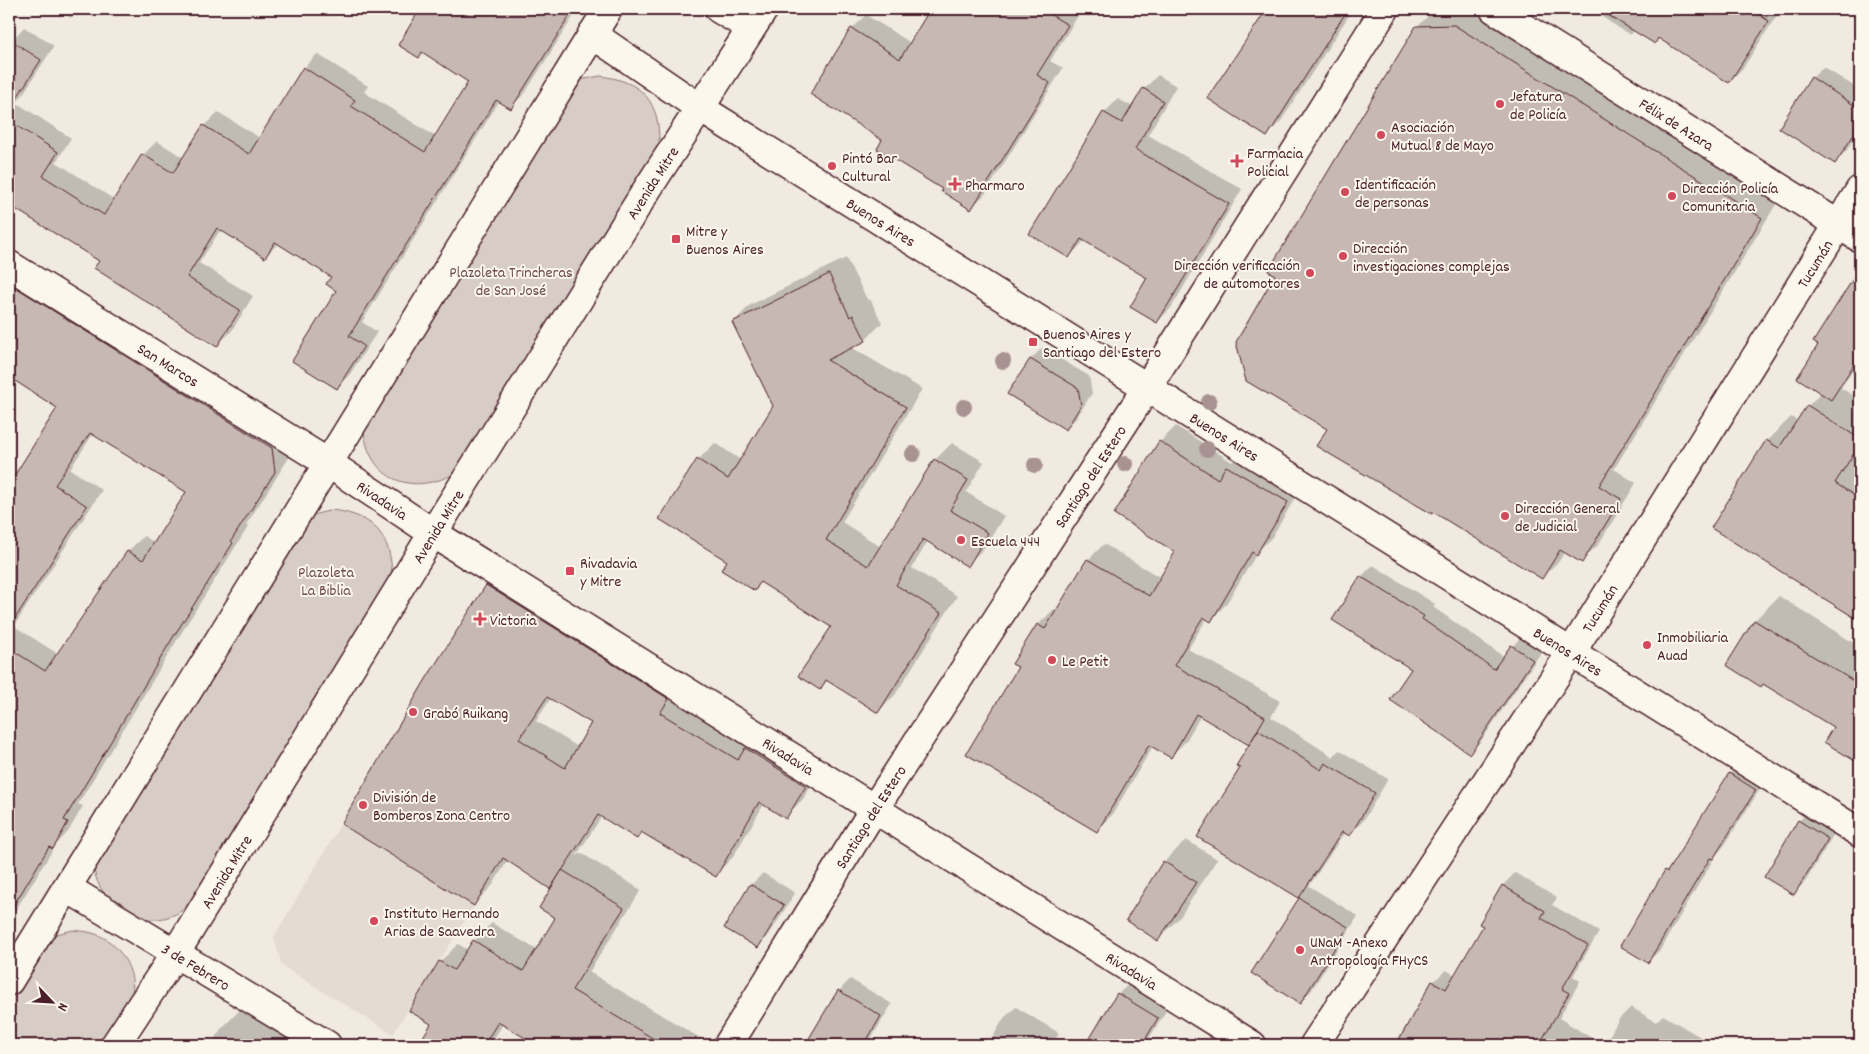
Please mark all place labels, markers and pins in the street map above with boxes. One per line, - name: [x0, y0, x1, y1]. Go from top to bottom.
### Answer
- place label: Jefatura de Policía: [1510, 86, 1567, 127]
- marker: Jefatura de Policía: [1494, 98, 1506, 110]
- place label: Asociación Mutual 8 de Mayo: [1391, 117, 1494, 158]
- marker: Asociación Mutual 8 de Mayo: [1375, 129, 1387, 141]
- place label: Farmacia Policial: [1247, 143, 1303, 184]
- place label: Pintó Bar Cultural: [842, 148, 897, 189]
- marker: Farmacia Policial: [1231, 155, 1243, 167]
- marker: Pintó Bar Cultural: [826, 160, 838, 172]
- place label: Identificación de personas: [1355, 174, 1436, 215]
- place label: Pharmaro: [965, 175, 1025, 198]
- marker: Pharmaro: [949, 178, 961, 190]
- place label: Dirección Policía Comunitaria: [1682, 178, 1779, 219]
- marker: Identificación de personas: [1339, 186, 1351, 198]
- marker: Dirección Policía Comunitaria: [1666, 190, 1678, 202]
- place label: Mitre y Buenos Aires: [686, 221, 764, 262]
- marker: Mitre y Buenos Aires: [670, 233, 682, 245]
- place label: Dirección investigaciones complejas: [1353, 238, 1510, 279]
- marker: Dirección investigaciones complejas: [1337, 250, 1349, 262]
- place label: Dirección verificación de automotores: [1174, 255, 1300, 296]
- marker: Dirección verificación de automotores: [1304, 267, 1316, 279]
- place label: Buenos Aires y Santiago del Estero: [1043, 324, 1161, 365]
- marker: Buenos Aires y Santiago del Estero: [1027, 336, 1039, 348]
- place label: Dirección General de Judicial: [1515, 498, 1620, 539]
- marker: Dirección General de Judicial: [1499, 510, 1511, 522]
- place label: Escuela 444: [971, 531, 1040, 554]
- marker: Escuela 444: [955, 534, 967, 546]
- place label: Rivadavia y Mitre: [580, 553, 638, 594]
- marker: Rivadavia y Mitre: [564, 565, 576, 577]
- place label: Victoria: [490, 610, 537, 633]
- marker: Victoria: [474, 613, 486, 625]
- place label: Inmobiliaria Auad: [1657, 627, 1728, 668]
- marker: Inmobiliaria Auad: [1641, 639, 1653, 651]
- place label: Le Petit: [1062, 651, 1108, 674]
- marker: Le Petit: [1046, 654, 1058, 666]
- place label: Grabó Ruikang: [423, 703, 508, 726]
- marker: Grabó Ruikang: [407, 706, 419, 718]
- place label: División de Bomberos Zona Centro: [373, 787, 510, 828]
- marker: División de Bomberos Zona Centro: [357, 799, 369, 811]
- place label: Instituto Hernando Arias de Saavedra: [384, 903, 500, 944]
- marker: Instituto Hernando Arias de Saavedra: [368, 915, 380, 927]
- place label: UNaM -Anexo Antropología FHyCS: [1310, 932, 1428, 973]
- marker: UNaM -Anexo Antropología FHyCS: [1294, 944, 1306, 956]

